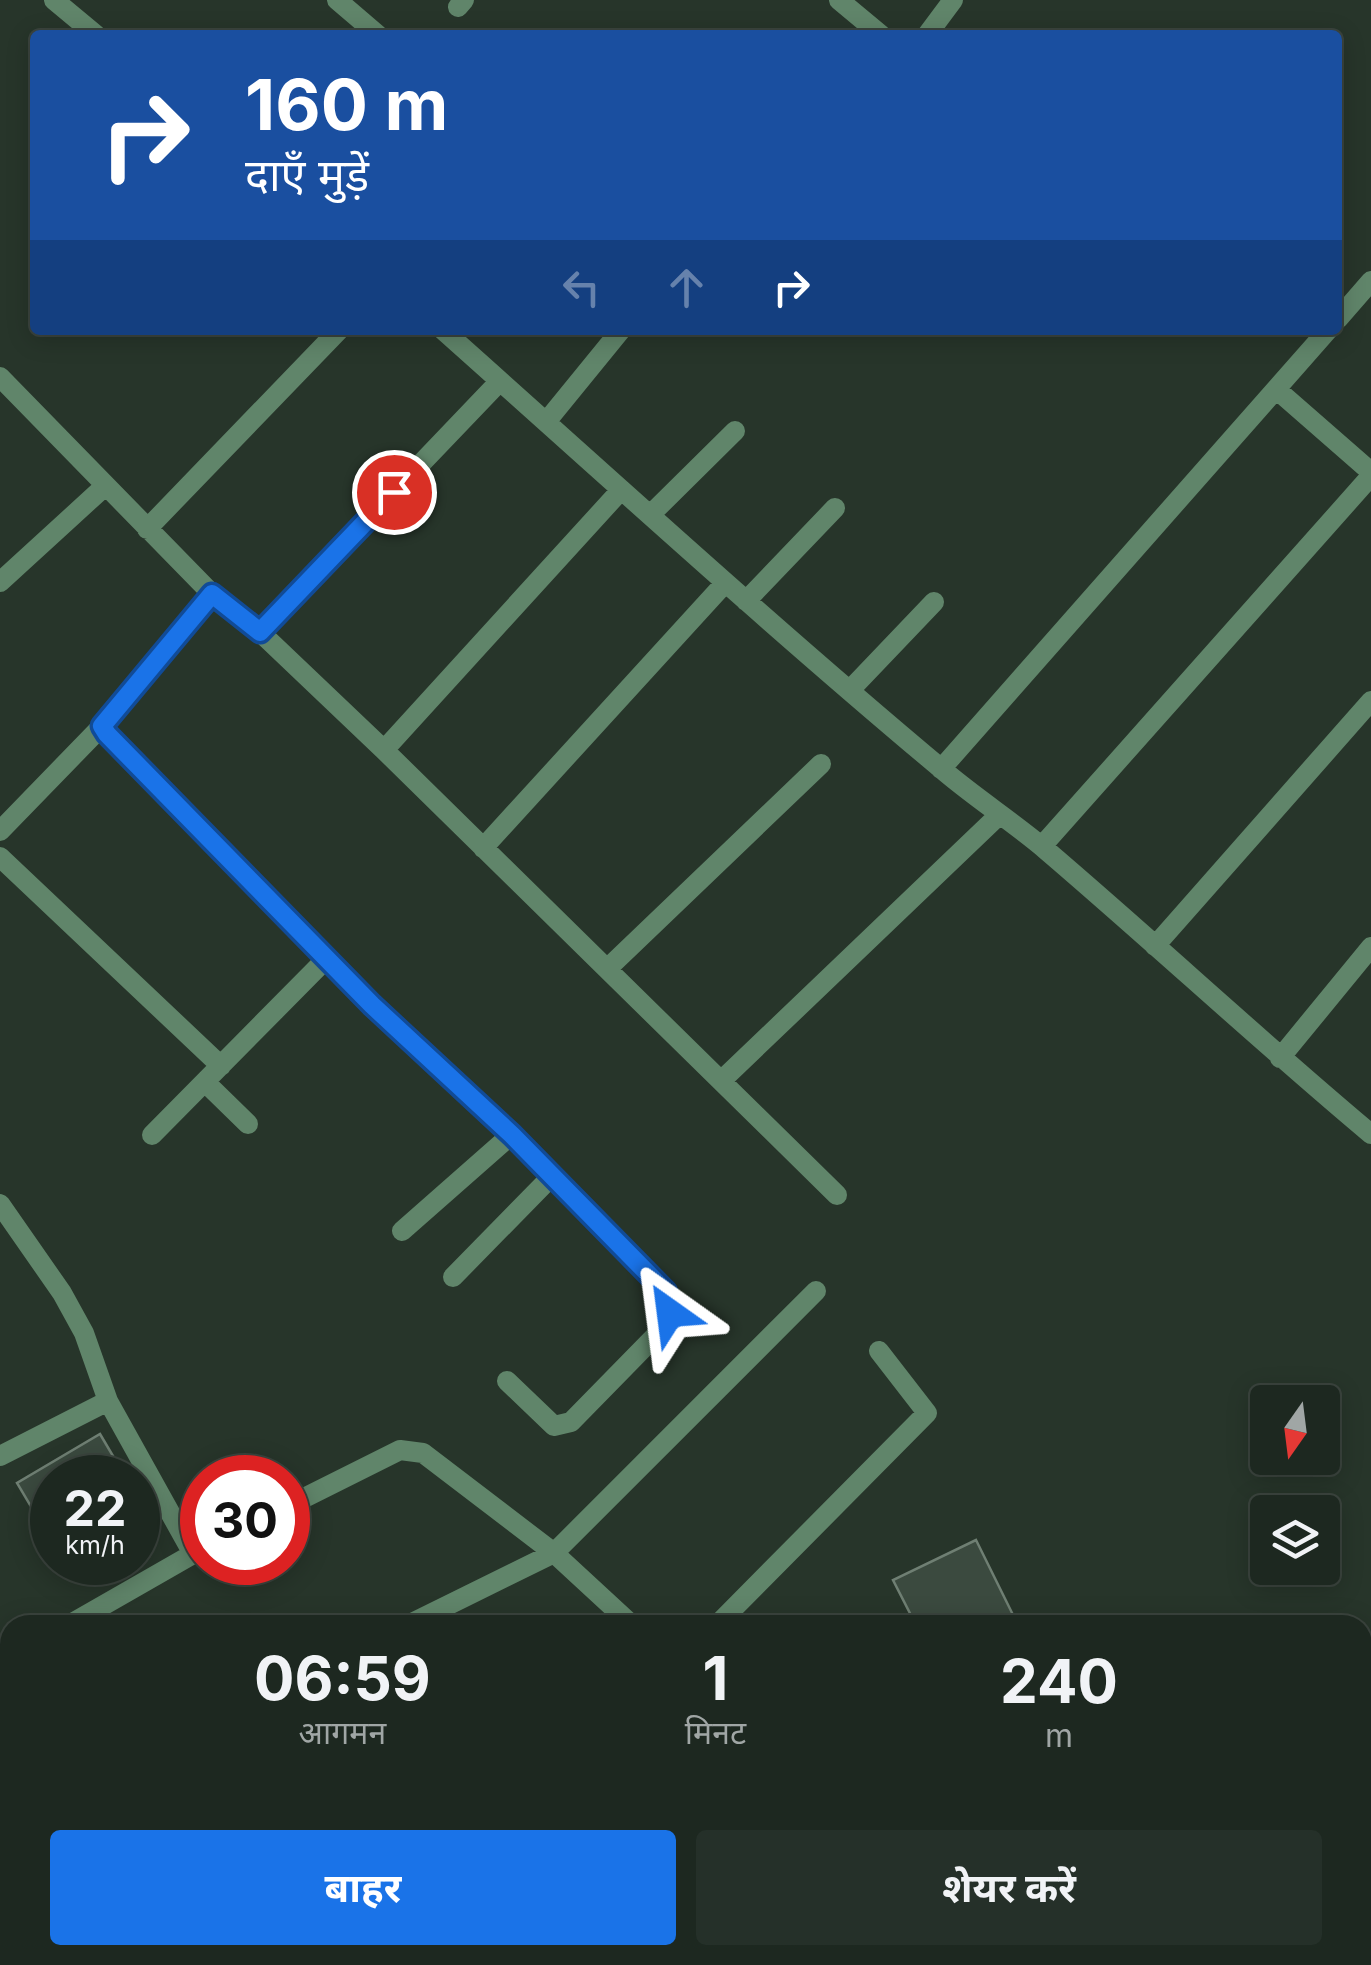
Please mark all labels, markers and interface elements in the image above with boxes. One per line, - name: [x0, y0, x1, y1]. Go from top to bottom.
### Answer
- text: 160 m: [245, 62, 448, 147]
- icon: right: [80, 70, 210, 200]
- text: दाएँ मुड़ें: [245, 147, 369, 202]
- icon: left: [554, 260, 609, 315]
- icon: ahead: [659, 260, 714, 315]
- icon: right: [764, 260, 819, 315]
- pin: [352, 450, 437, 535]
- icon: arrive: [367, 465, 422, 520]
- position arrow: [618, 1261, 722, 1365]
- north arrow: [1250, 1385, 1340, 1475]
- map controls: [1250, 1385, 1340, 1585]
- speed limit sign: 30: [180, 1455, 310, 1585]
- text: 22: [64, 1478, 127, 1538]
- button: layers: [1250, 1495, 1340, 1585]
- text: km/h: [65, 1530, 125, 1560]
- text: 06:59: [254, 1642, 431, 1714]
- text: 1: [703, 1642, 728, 1714]
- text: 240: [1000, 1645, 1118, 1717]
- text: आगमन: [299, 1713, 386, 1752]
- text: मिनट: [685, 1713, 746, 1752]
- text: m: [1045, 1716, 1073, 1755]
- button: बाहर: [50, 1830, 676, 1945]
- button: शेयर करें: [696, 1830, 1322, 1945]

